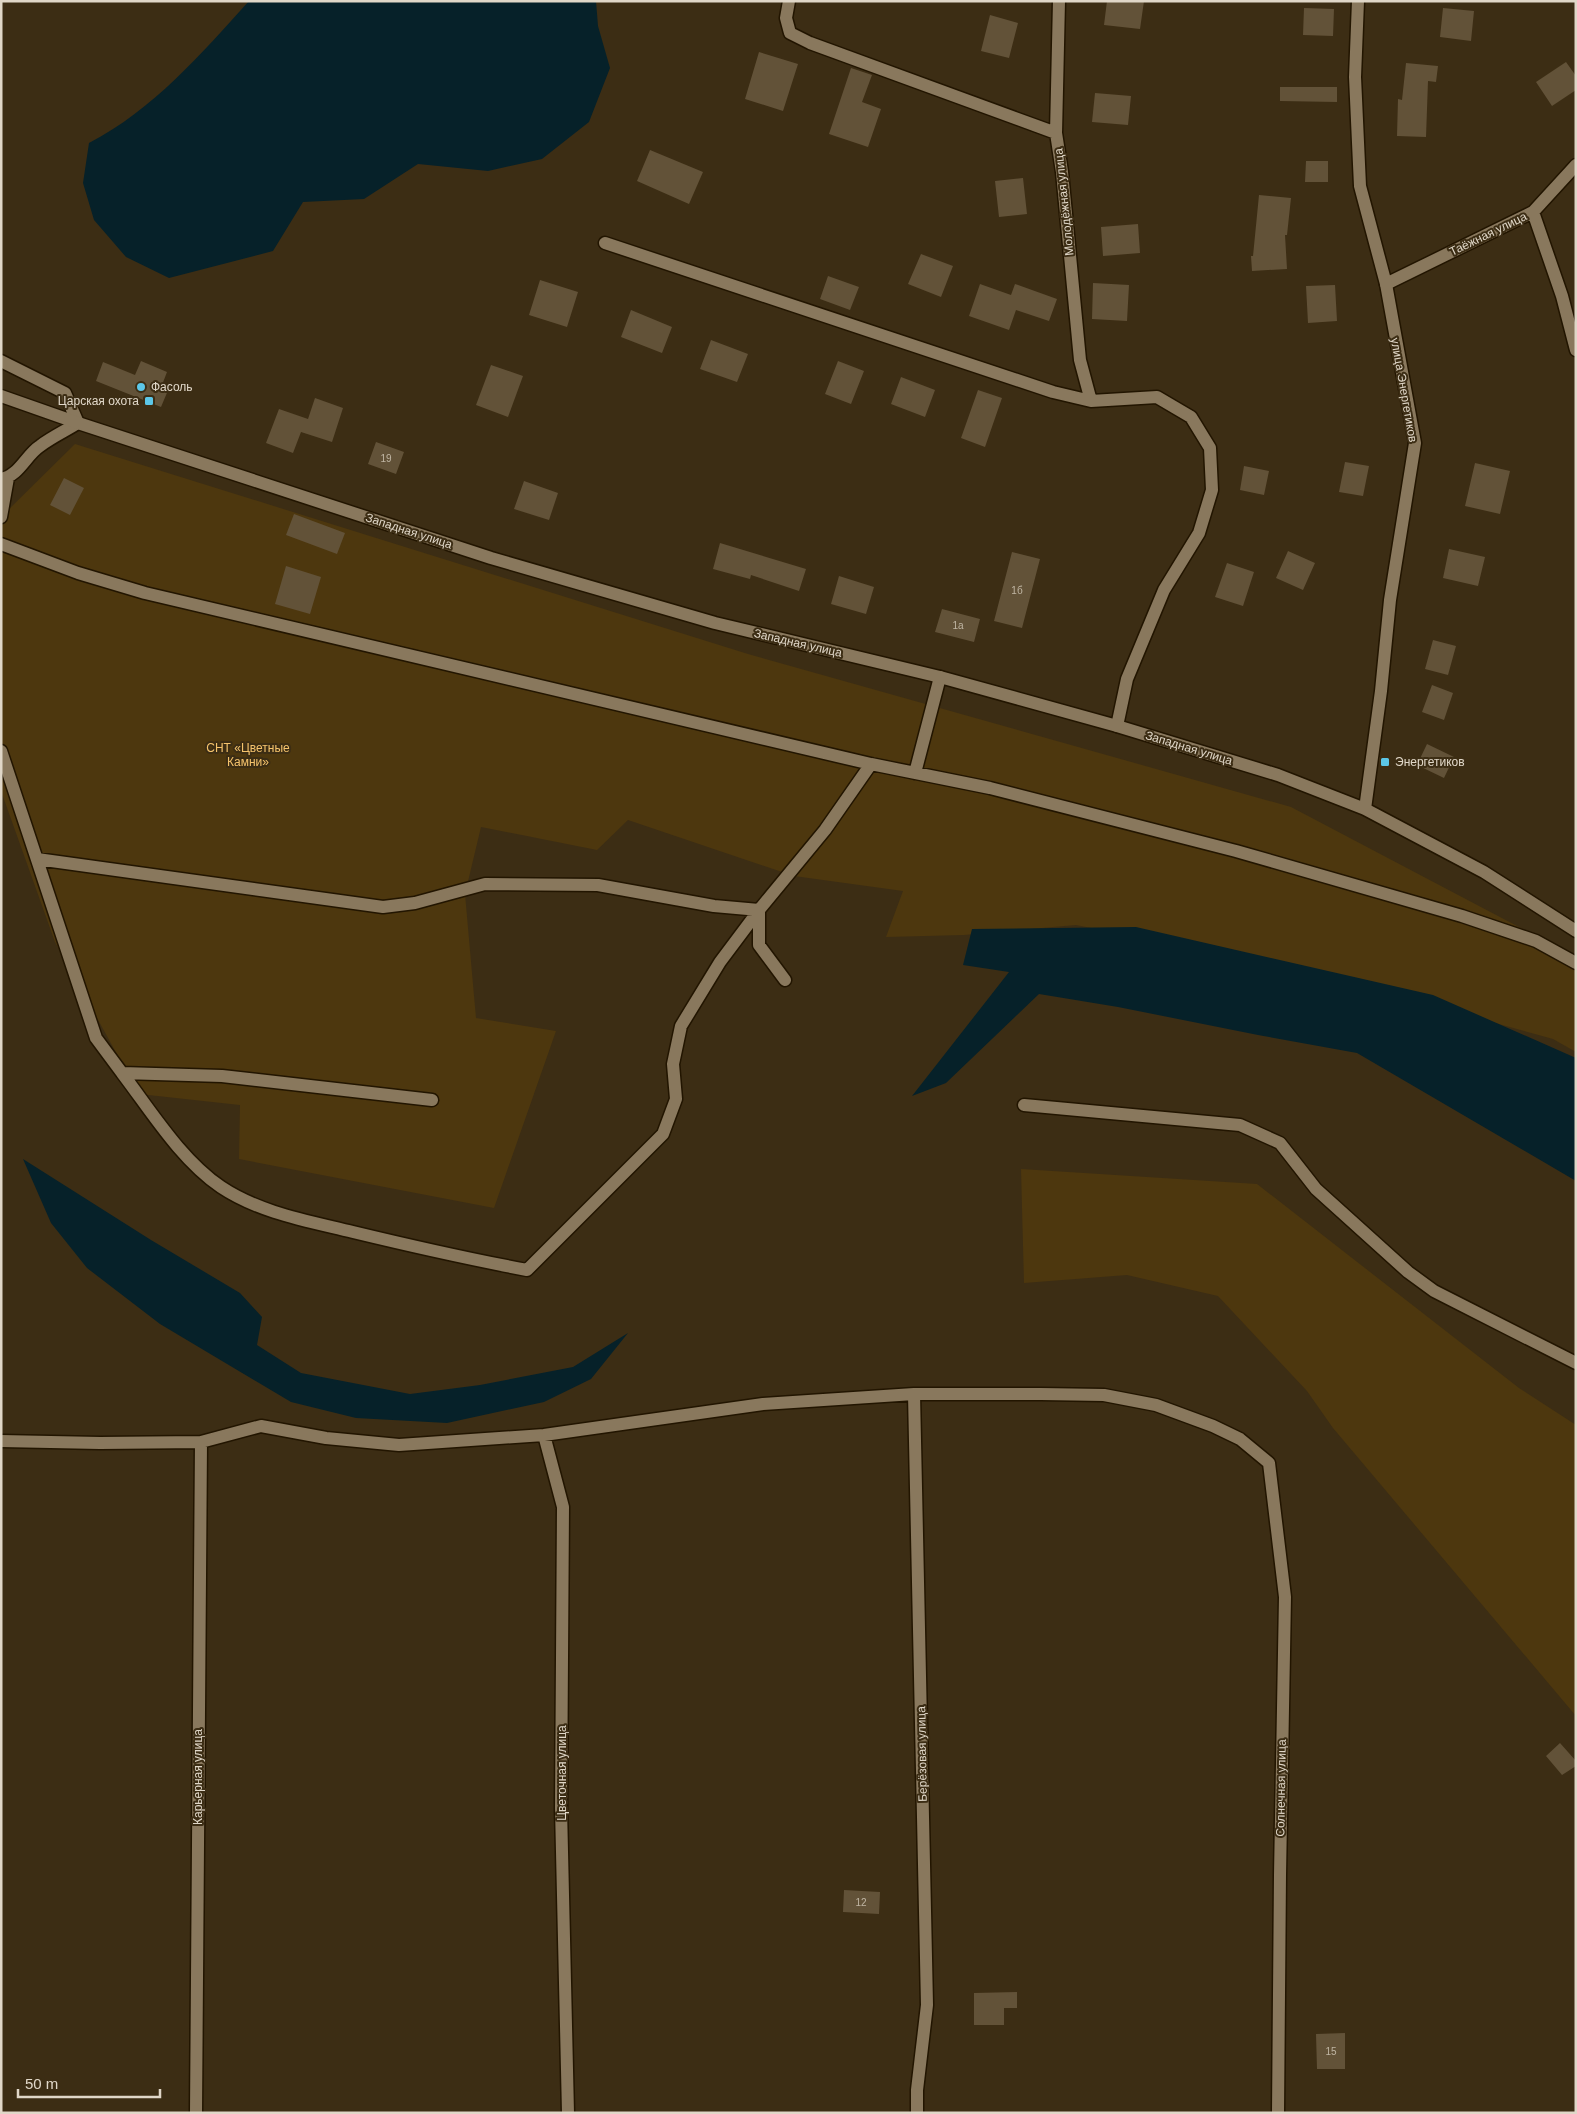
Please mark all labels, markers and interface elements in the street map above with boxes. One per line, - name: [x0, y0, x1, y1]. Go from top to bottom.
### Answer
- street label: Молодёжная улица: [1051, 147, 1077, 256]
- street label: Таёжная улица: [1447, 209, 1529, 259]
- street label: улица Энергетиков: [1388, 337, 1420, 443]
- place label: Фасоль: [151, 380, 193, 394]
- marker: Фасоль: [135, 381, 147, 393]
- place label: Царская охота: [58, 394, 139, 408]
- marker: Царская охота: [143, 395, 155, 407]
- house number: 19: [380, 453, 392, 464]
- street label: Западная улица: [364, 510, 454, 552]
- house number: 1б: [1011, 585, 1023, 596]
- house number: 1а: [952, 620, 964, 631]
- street label: Западная улица: [752, 626, 844, 660]
- street label: Западная улица: [1144, 728, 1234, 768]
- park label: СНТ «Цветные Камни»: [206, 741, 290, 769]
- place label: Энергетиков: [1395, 755, 1465, 769]
- marker: Энергетиков: [1379, 756, 1391, 768]
- street label: Берёзовая улица: [914, 1706, 930, 1802]
- street label: Цветочная улица: [555, 1725, 569, 1821]
- street label: Карьерная улица: [191, 1729, 205, 1825]
- street label: Солнечная улица: [1273, 1739, 1289, 1837]
- house number: 12: [855, 1897, 867, 1908]
- house number: 15: [1325, 2046, 1337, 2057]
- scale bar: [18, 2066, 160, 2098]
- text: 50 m: [25, 2075, 58, 2092]

